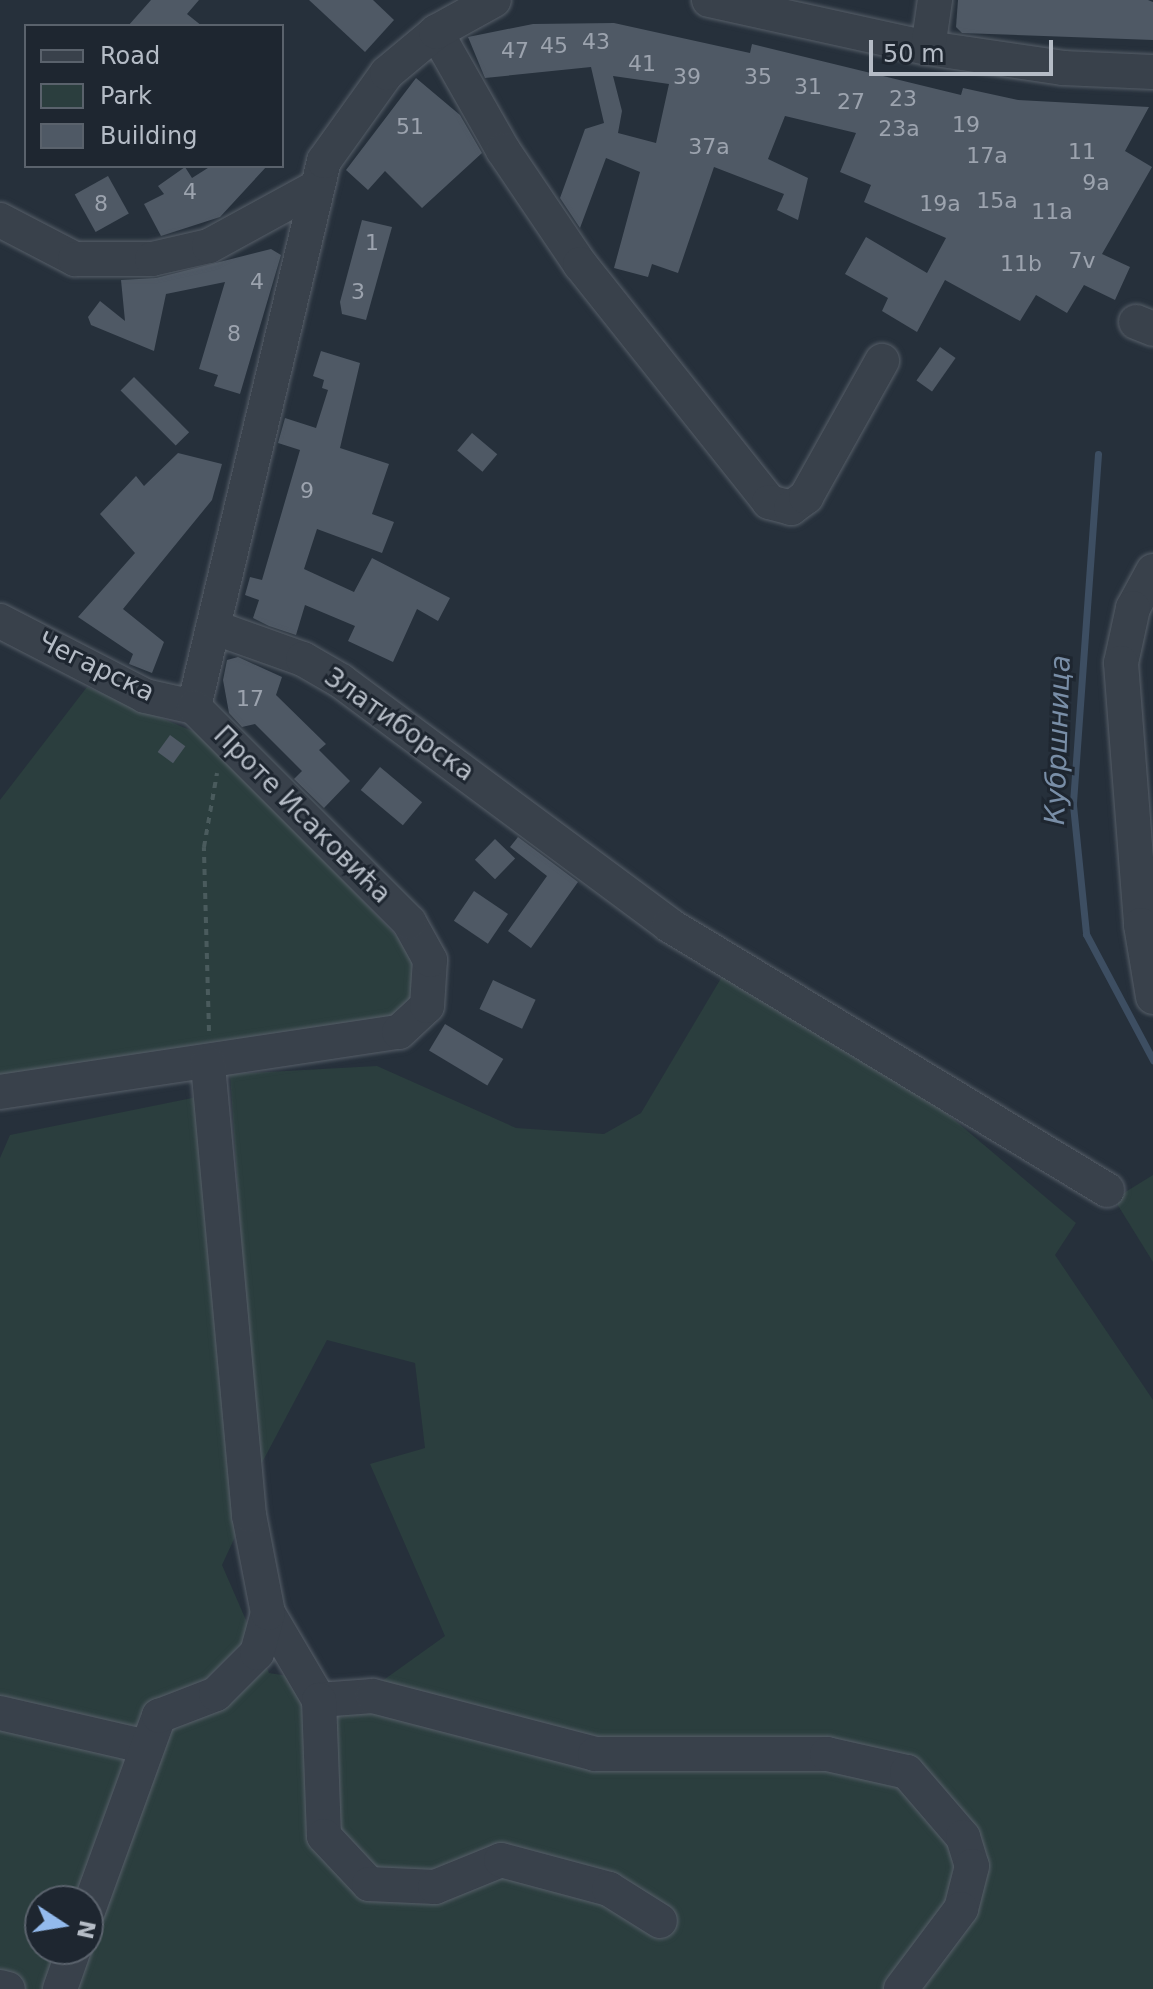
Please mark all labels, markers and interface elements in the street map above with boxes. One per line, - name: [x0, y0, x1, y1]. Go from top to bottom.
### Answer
- legend: [24, 24, 284, 168]
- scale bar: [873, 24, 1057, 74]
- house number: 43: [582, 29, 610, 55]
- house number: 45: [540, 33, 568, 59]
- house number: 47: [501, 38, 529, 64]
- text: 50 m: [883, 40, 945, 68]
- text: Road: [100, 42, 160, 70]
- house number: 41: [628, 51, 656, 77]
- house number: 39: [673, 64, 701, 90]
- house number: 35: [744, 64, 772, 90]
- house number: 31: [794, 74, 822, 100]
- text: Park: [100, 82, 152, 110]
- house number: 23: [889, 86, 917, 112]
- house number: 27: [837, 89, 865, 115]
- house number: 19: [952, 112, 980, 138]
- house number: 51: [396, 114, 424, 140]
- house number: 23a: [878, 116, 920, 142]
- text: Building: [100, 122, 197, 150]
- house number: 37a: [688, 134, 730, 160]
- house number: 11: [1068, 139, 1096, 165]
- house number: 17a: [966, 143, 1008, 169]
- house number: 9a: [1082, 170, 1110, 196]
- house number: 4: [183, 179, 197, 205]
- house number: 15a: [976, 188, 1018, 214]
- house number: 8: [94, 191, 108, 217]
- house number: 19a: [919, 191, 961, 217]
- house number: 11a: [1031, 199, 1073, 225]
- house number: 1: [365, 230, 379, 256]
- house number: 7v: [1068, 248, 1096, 274]
- house number: 11b: [1000, 251, 1042, 277]
- house number: 4: [250, 269, 264, 295]
- house number: 3: [351, 279, 365, 305]
- house number: 8: [227, 321, 241, 347]
- house number: 9: [300, 478, 314, 504]
- street label: Чегарска: [33, 625, 159, 709]
- water label: Кубршница: [1038, 655, 1078, 825]
- street label: Златиборска: [318, 662, 480, 788]
- house number: 17: [236, 686, 264, 712]
- street label: Проте Исаковића: [207, 720, 397, 910]
- north arrow: [24, 1885, 104, 1965]
- text: N: [72, 1918, 100, 1941]

